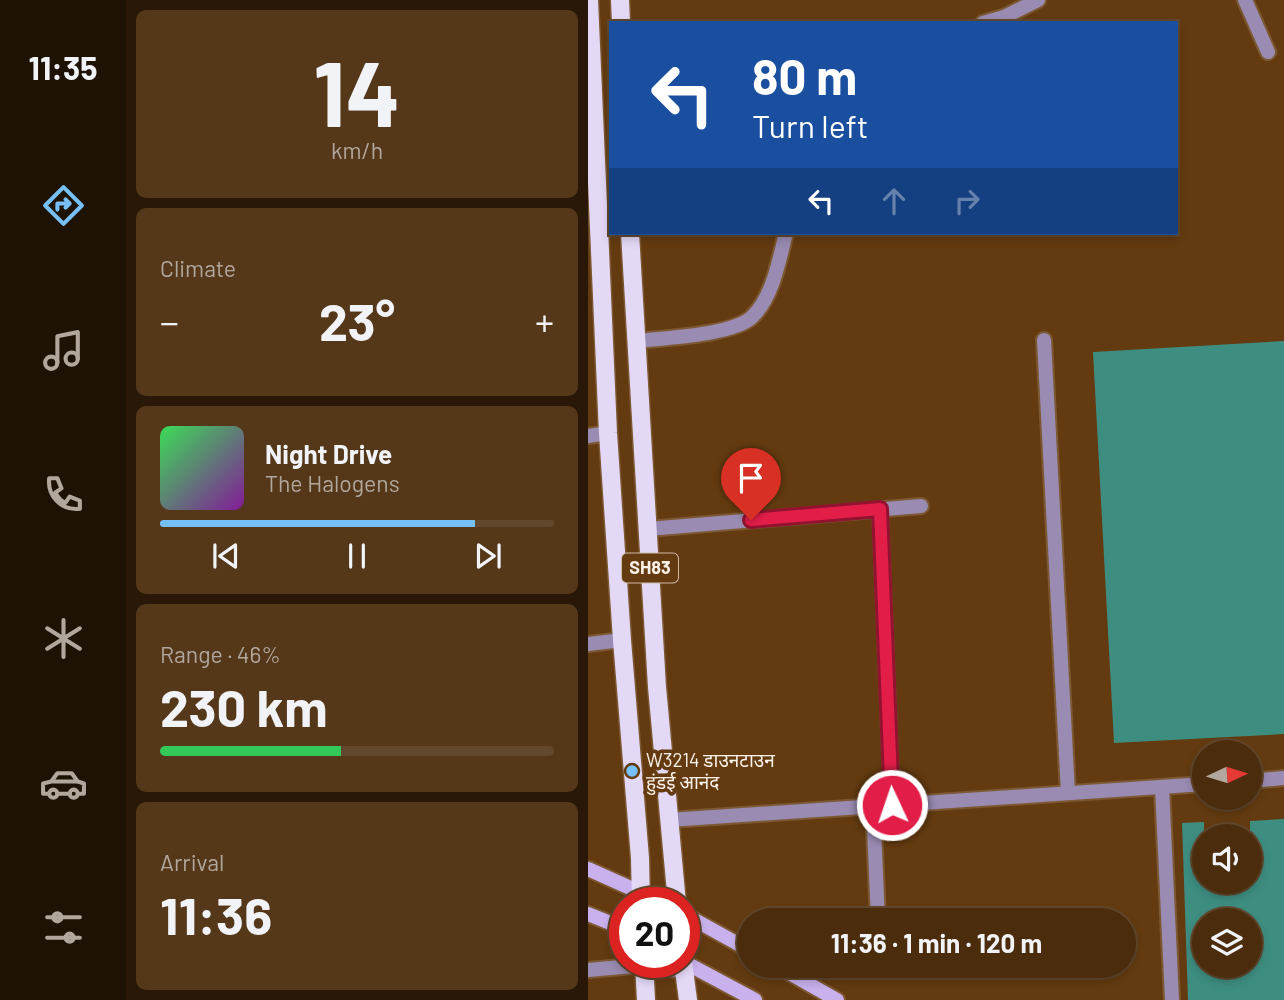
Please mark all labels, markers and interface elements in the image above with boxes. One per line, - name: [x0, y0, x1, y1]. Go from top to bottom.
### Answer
- text: 14: [313, 36, 401, 145]
- text: 80 m: [752, 46, 857, 105]
- text: 11:35: [28, 48, 98, 86]
- icon: left: [637, 49, 728, 140]
- text: Turn left: [752, 106, 869, 144]
- text: km/h: [331, 136, 383, 164]
- icon: directions: [39, 181, 88, 230]
- icon: left: [802, 182, 840, 220]
- icon: ahead: [875, 182, 913, 220]
- icon: right: [948, 182, 986, 220]
- text: Climate: [160, 254, 236, 282]
- text: 23°: [319, 289, 395, 351]
- text: −: [160, 298, 179, 344]
- text: +: [535, 298, 554, 344]
- icon: music: [39, 326, 88, 375]
- text: Night Drive: [265, 438, 392, 469]
- pin: [721, 448, 781, 520]
- icon: arrive: [732, 459, 770, 497]
- text: The Halogens: [265, 469, 400, 497]
- icon: phone: [39, 470, 88, 519]
- icon: previous: [207, 537, 245, 575]
- icon: pause: [338, 537, 376, 575]
- icon: next: [469, 537, 507, 575]
- road number: SH83: [622, 554, 678, 582]
- icon: climate: [39, 614, 88, 663]
- text: Range · 46%: [160, 640, 281, 668]
- text: 230 km: [160, 675, 328, 737]
- north arrow: [1192, 740, 1262, 810]
- map controls: [1192, 740, 1262, 978]
- place label: W3214 डाउनटाउन हुंडई आनंद: [646, 748, 775, 796]
- icon: car: [39, 759, 88, 808]
- marker: W3214 डाउनटाउन हुंडई आनंद: [624, 763, 640, 779]
- position arrow: [855, 768, 929, 842]
- button: sound: [1192, 824, 1262, 894]
- text: Arrival: [160, 848, 224, 876]
- text: 11:36: [160, 883, 272, 945]
- speed limit sign: 20: [609, 887, 700, 978]
- icon: filters: [39, 903, 88, 952]
- button: layers: [1192, 908, 1262, 978]
- text: 11:36 · 1 min · 120 m: [831, 927, 1042, 958]

